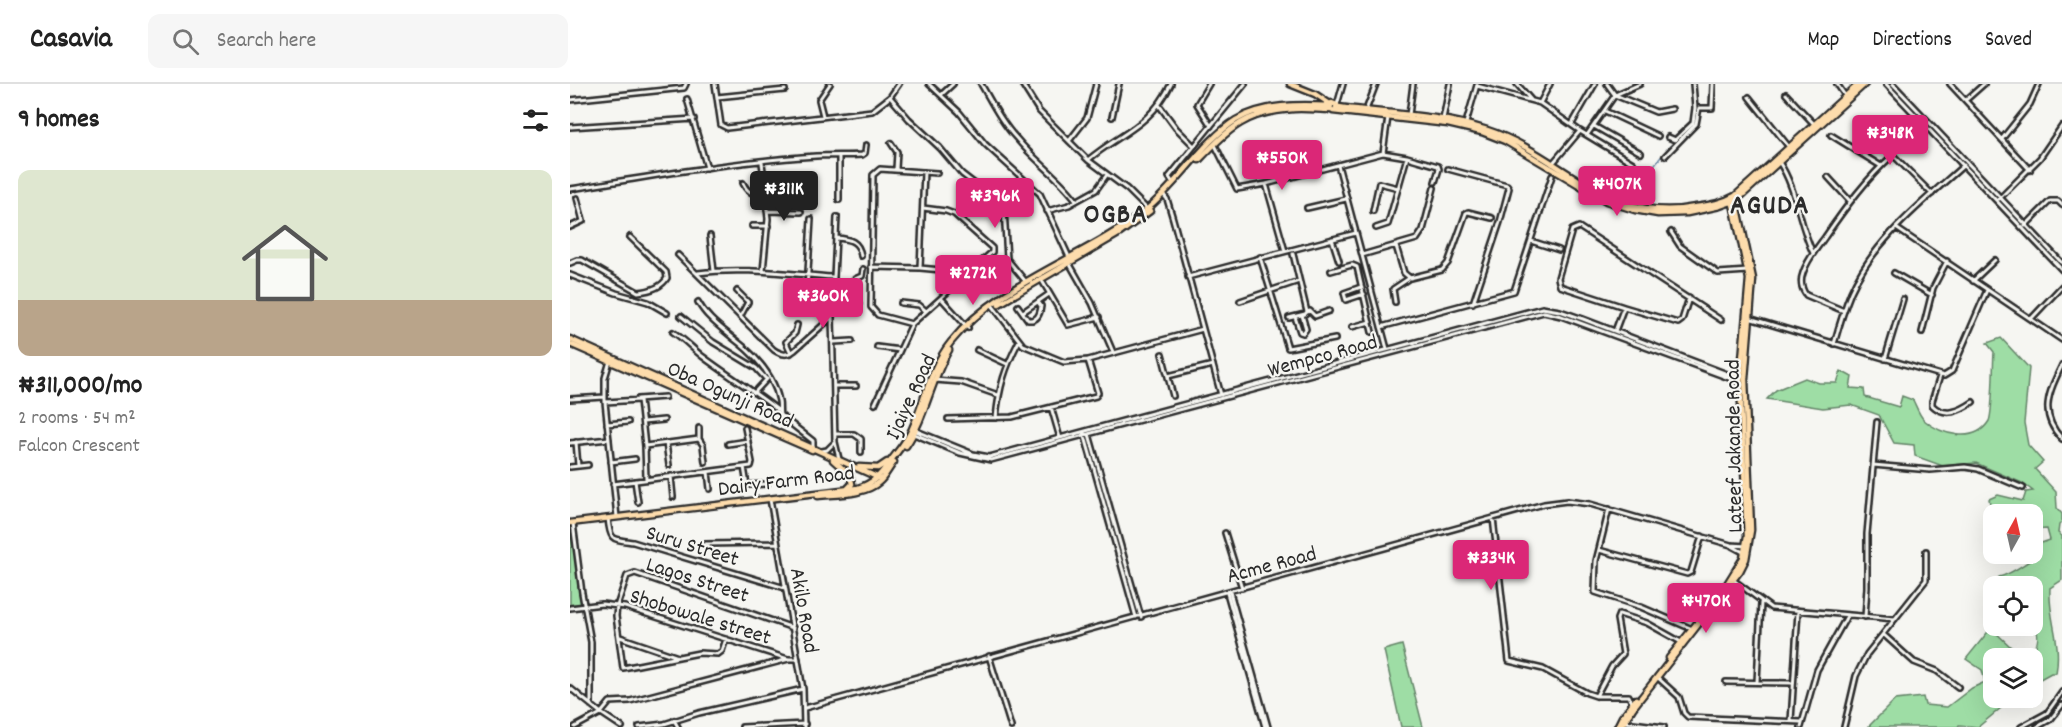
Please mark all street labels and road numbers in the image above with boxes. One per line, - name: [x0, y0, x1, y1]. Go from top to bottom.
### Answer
- street label: Wempco Road: [1265, 328, 1381, 387]
- street label: Ijaiye Road: [879, 349, 946, 446]
- street label: Oba Ogunji Road: [661, 355, 798, 438]
- street label: Lateef Jakande Road: [1718, 359, 1753, 533]
- street label: Dairy Farm Road: [716, 459, 856, 506]
- street label: Suru Street: [642, 519, 742, 576]
- street label: Acme Road: [1224, 540, 1320, 593]
- street label: Lagos Street: [641, 550, 752, 613]
- street label: Akilo Road: [780, 565, 825, 656]
- street label: Shobowale street: [625, 582, 774, 655]

